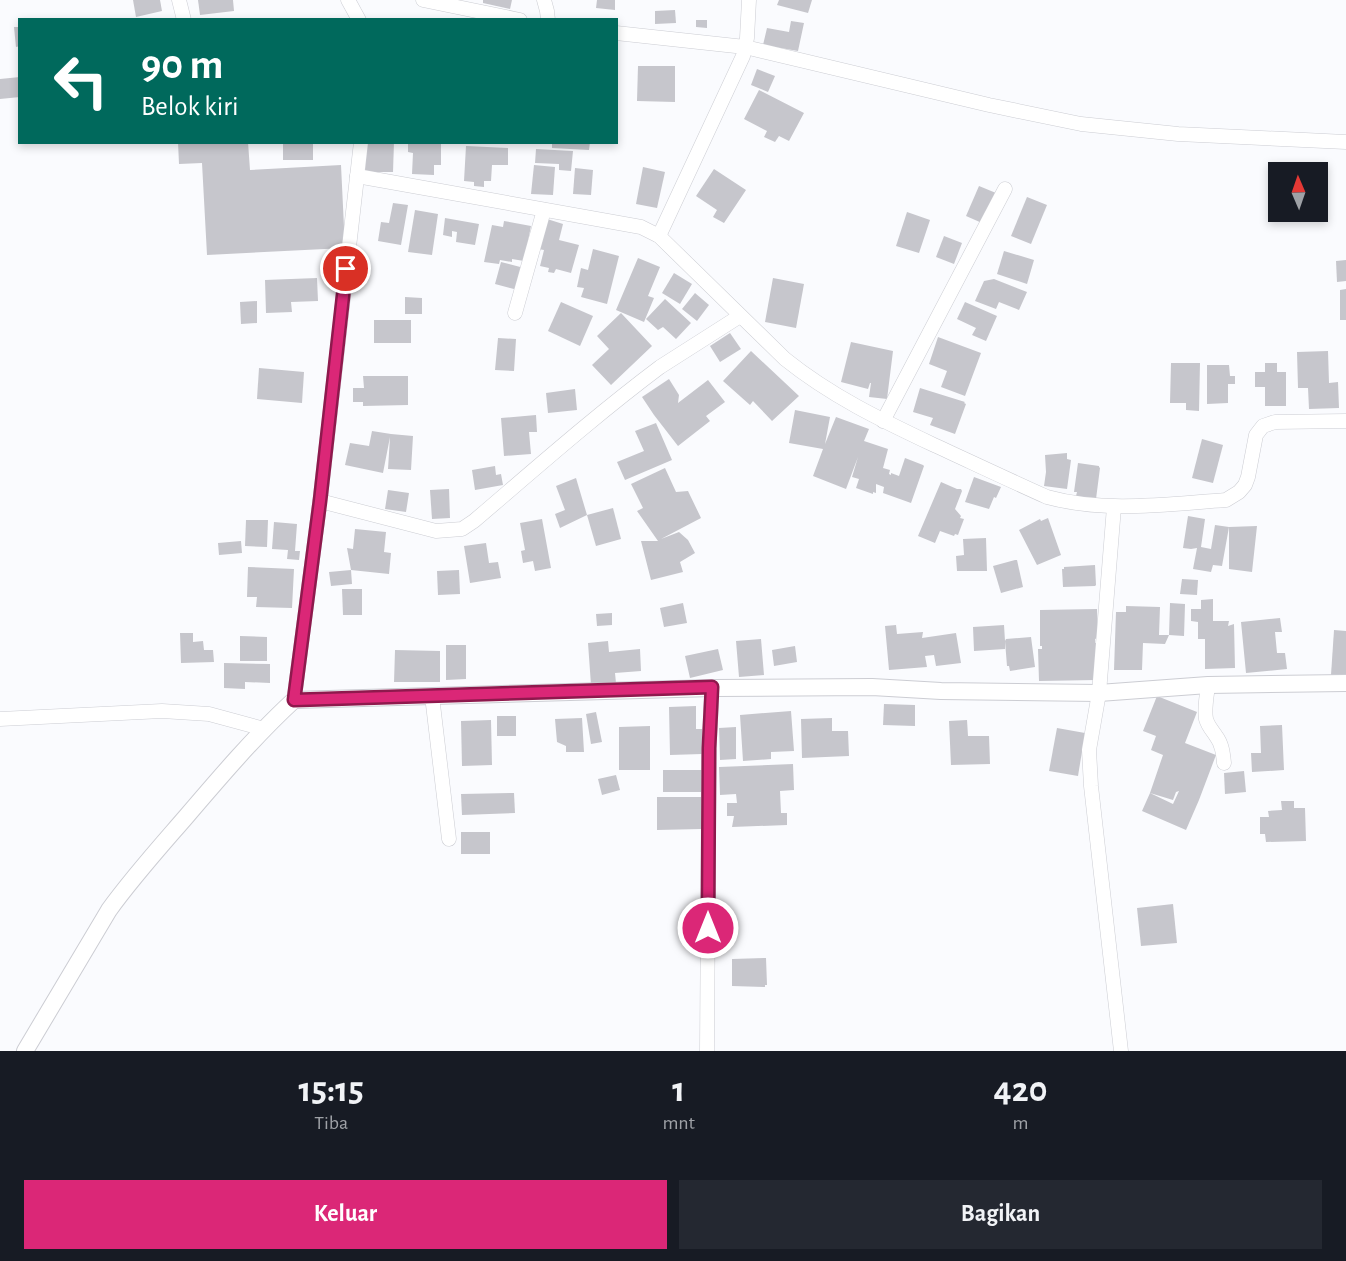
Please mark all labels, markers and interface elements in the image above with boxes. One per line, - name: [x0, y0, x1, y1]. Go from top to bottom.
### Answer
- icon: left: [42, 42, 120, 120]
- text: 90 m: [141, 44, 223, 86]
- text: Belok kiri: [141, 93, 238, 120]
- north arrow: [1268, 162, 1328, 222]
- map controls: [1268, 162, 1328, 222]
- pin: [320, 243, 371, 294]
- icon: arrive: [329, 252, 362, 285]
- position arrow: [676, 896, 740, 960]
- text: 15:15: [299, 1072, 364, 1108]
- text: 1: [672, 1072, 685, 1108]
- text: 420: [994, 1072, 1047, 1108]
- text: Tiba: [314, 1113, 348, 1133]
- text: mnt: [662, 1113, 695, 1133]
- text: m: [1012, 1113, 1028, 1133]
- button: Keluar: [24, 1180, 667, 1249]
- button: Bagikan: [679, 1180, 1322, 1249]

